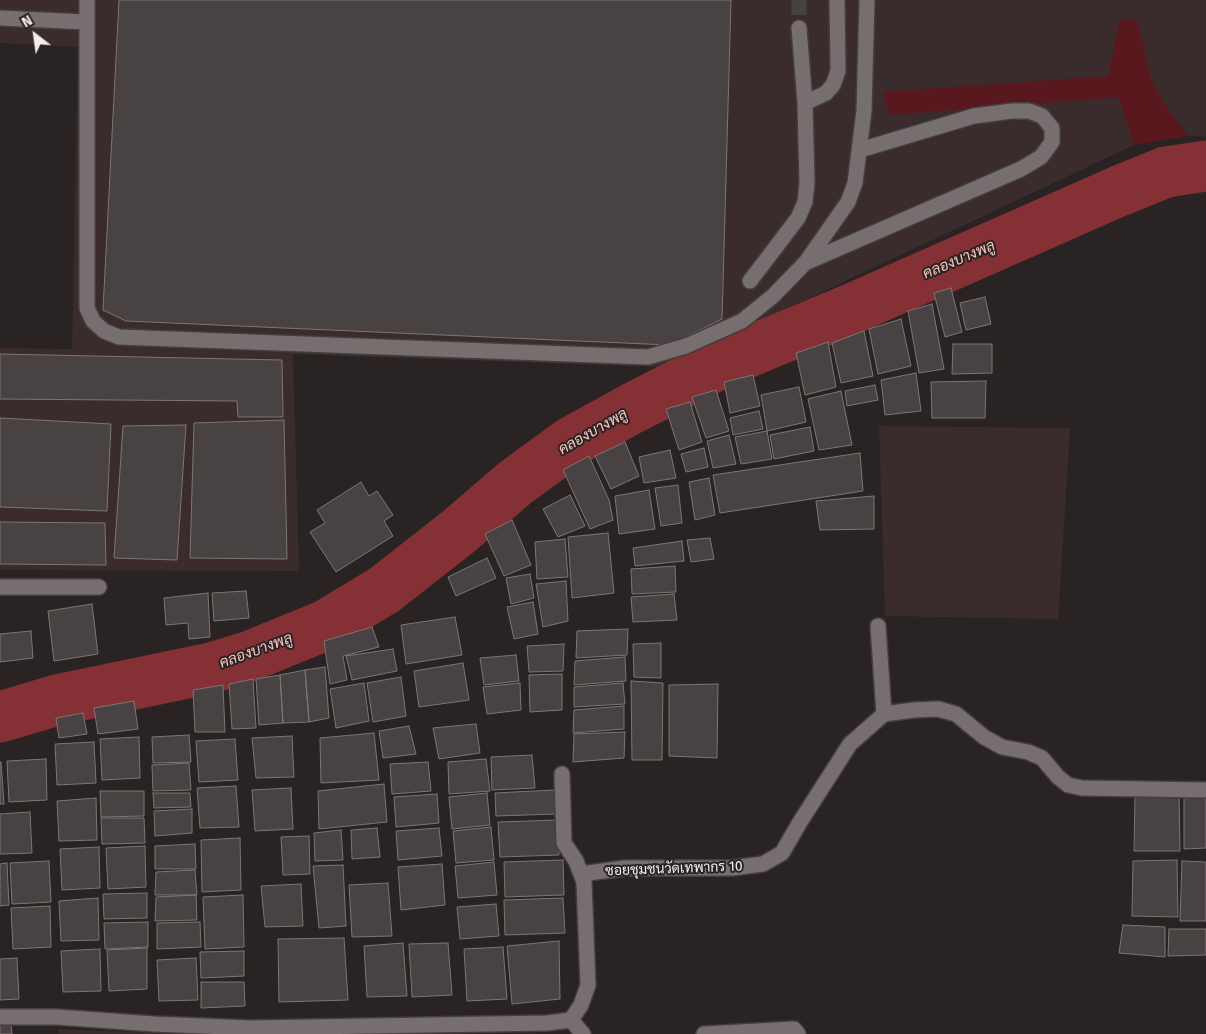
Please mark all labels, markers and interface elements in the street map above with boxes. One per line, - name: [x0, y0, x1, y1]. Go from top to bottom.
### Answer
- north arrow: [10, 10, 60, 60]
- text: N: [19, 12, 36, 31]
- water label: คลองบางพลู: [920, 237, 998, 283]
- water label: คลองบางพลู: [555, 405, 631, 459]
- water label: คลองบางพลู: [217, 629, 295, 673]
- street label: ซอยชุมชนวัดเทพากร 10: [605, 858, 743, 880]

